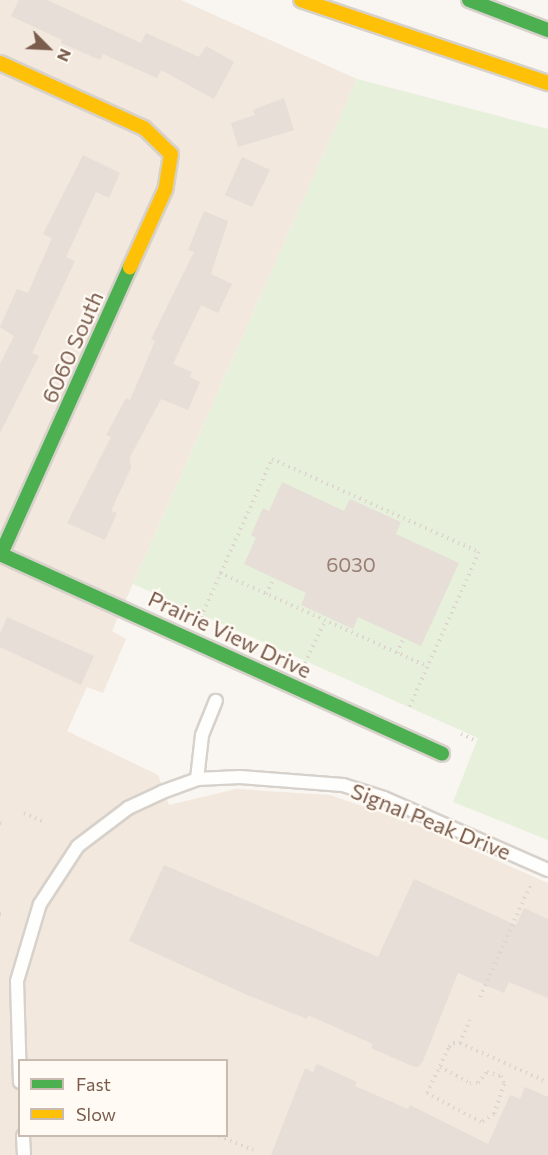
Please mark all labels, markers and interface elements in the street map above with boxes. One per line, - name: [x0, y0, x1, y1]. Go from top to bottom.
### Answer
- north arrow: [18, 18, 78, 78]
- text: N: [54, 46, 76, 65]
- street label: 6060 South: [36, 287, 108, 407]
- house number: 6030: [326, 552, 376, 576]
- street label: Prairie View Drive: [144, 585, 316, 683]
- street label: Signal Peak Drive: [347, 777, 515, 865]
- legend: [18, 1059, 228, 1137]
- text: Fast: [76, 1073, 111, 1095]
- text: Slow: [76, 1103, 116, 1125]

